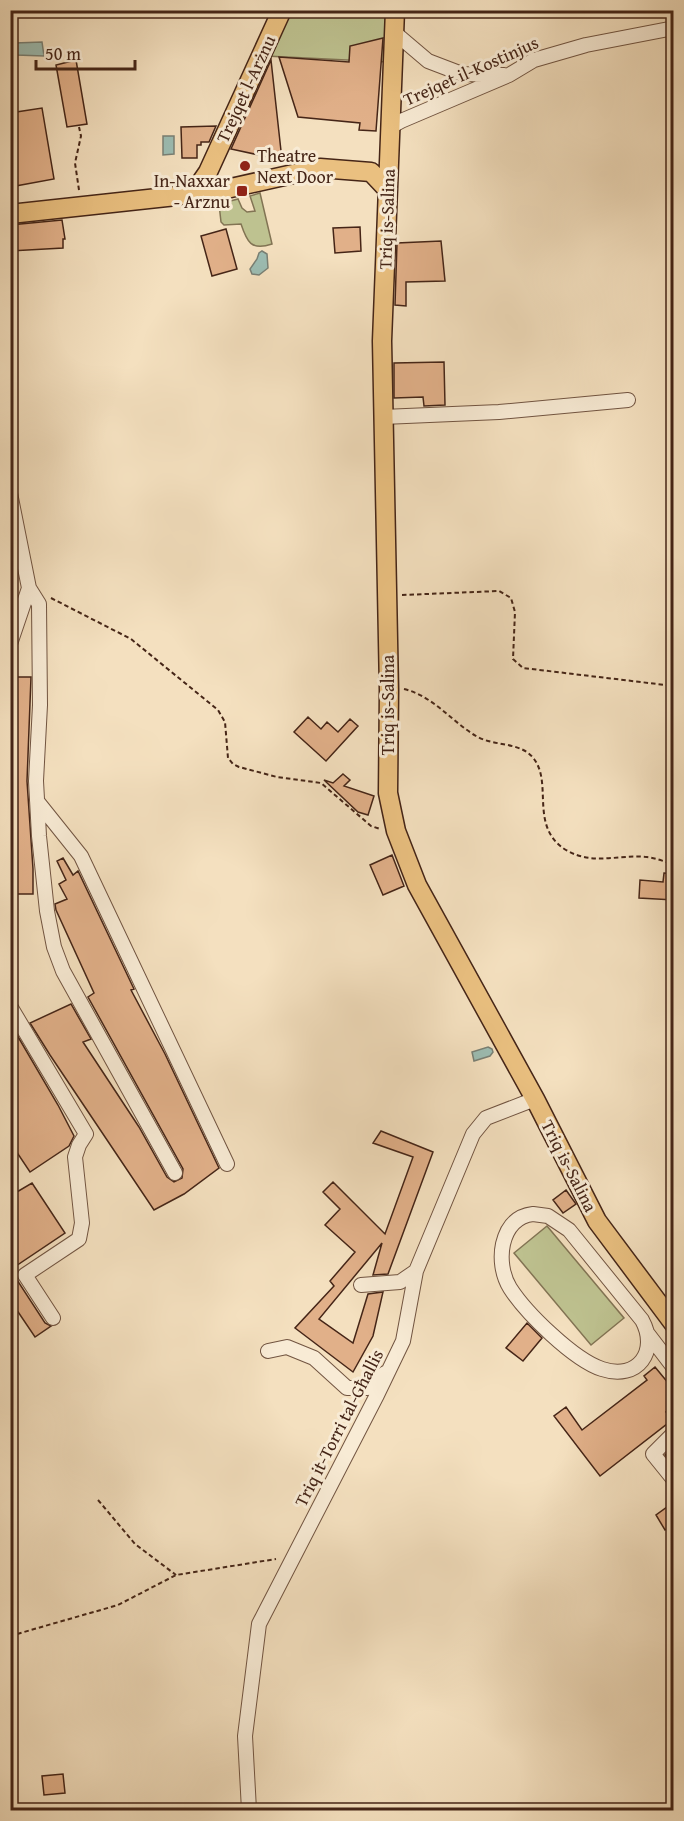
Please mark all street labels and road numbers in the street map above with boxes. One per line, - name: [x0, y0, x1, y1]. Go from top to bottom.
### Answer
- street label: Trejqet il-Kostinjus: [399, 29, 543, 112]
- street label: Trejqet l-Arżnu: [209, 30, 282, 147]
- street label: Triq is-Salina: [371, 168, 402, 270]
- street label: Triq is-Salina: [374, 654, 401, 755]
- street label: Triq is-Salina: [535, 1115, 604, 1217]
- street label: Triq it-Torri tal-Għallis: [287, 1344, 390, 1511]

